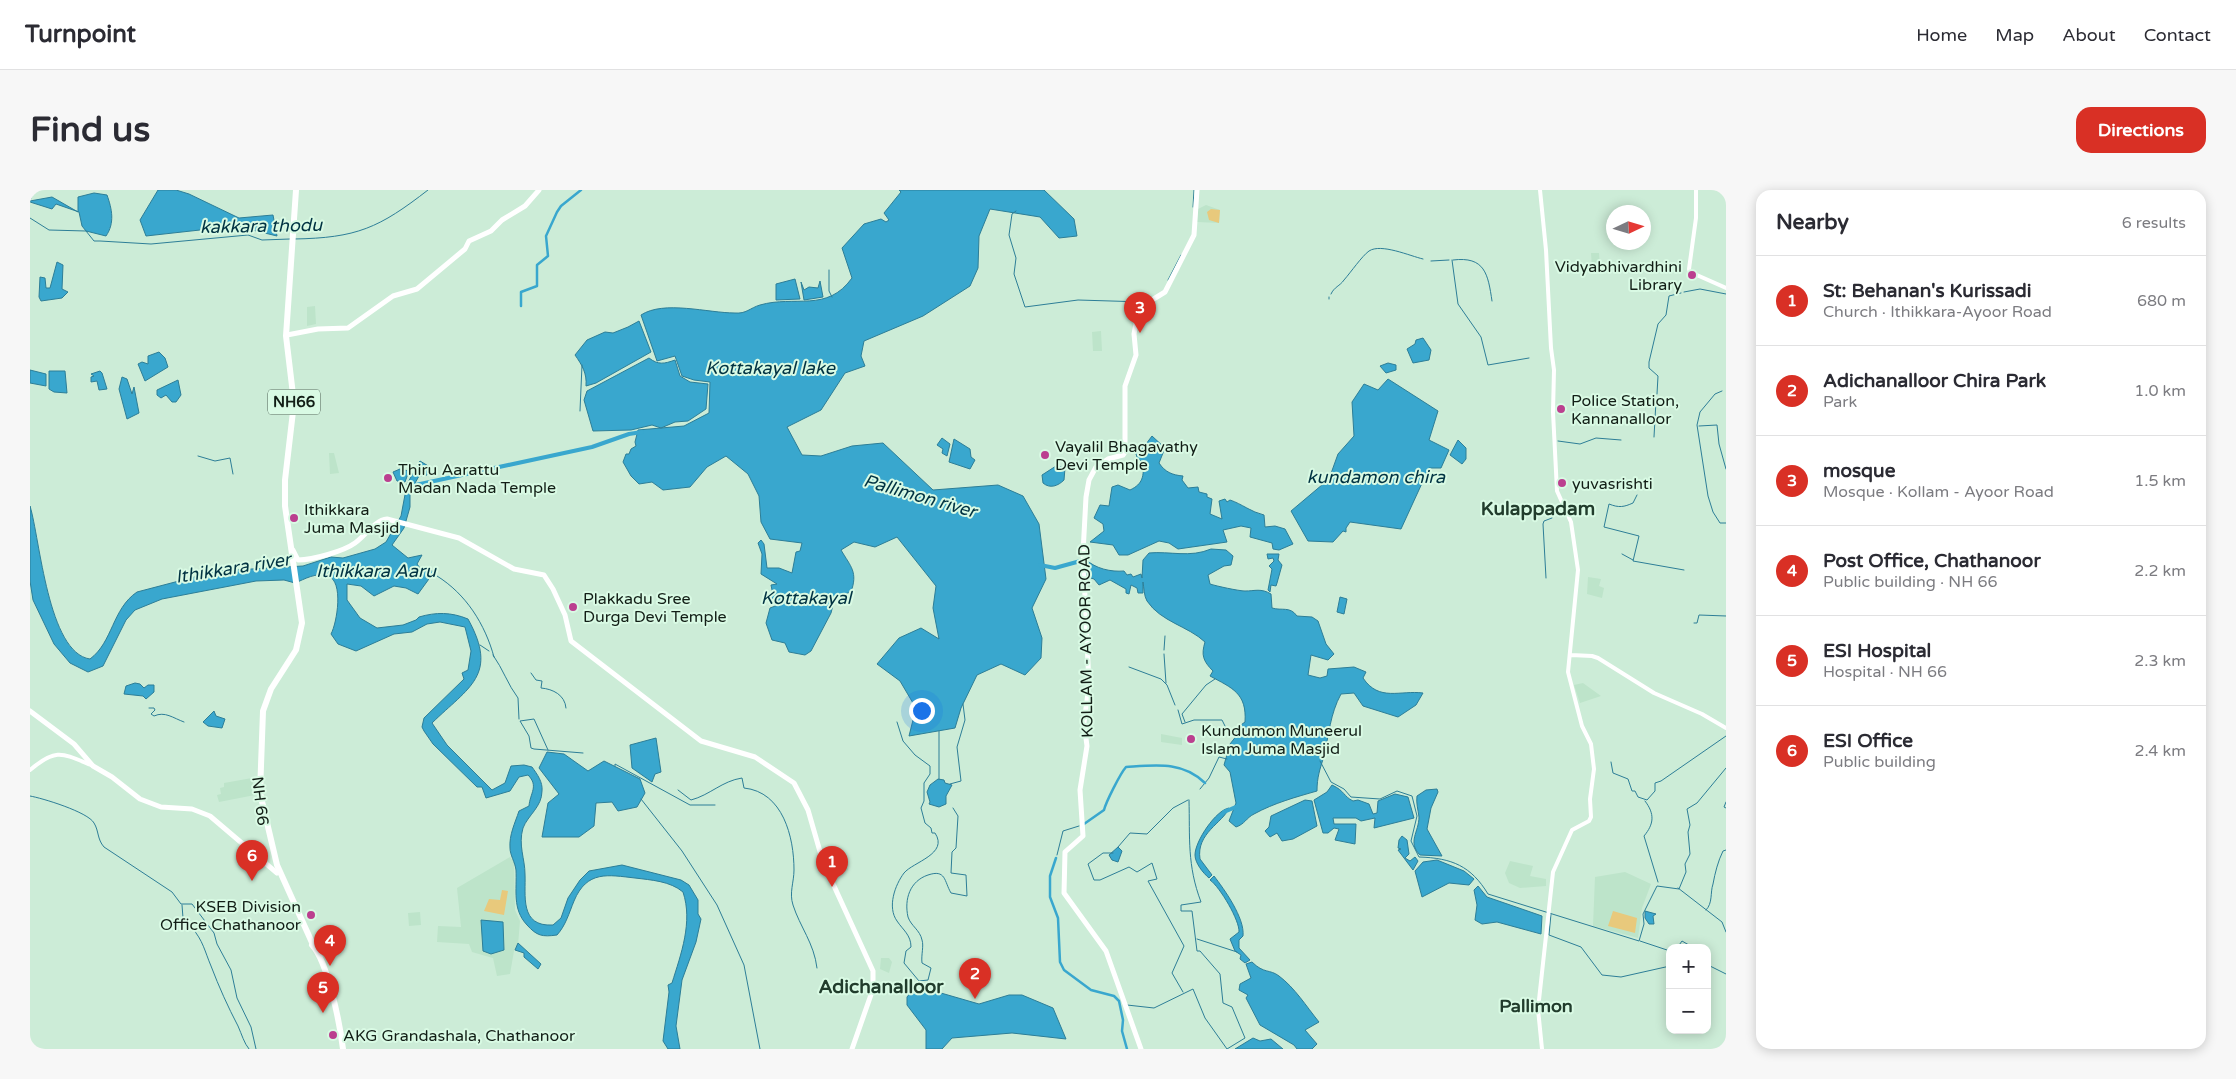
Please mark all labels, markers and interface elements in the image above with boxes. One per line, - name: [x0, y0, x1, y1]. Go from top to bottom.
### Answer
- text: Turnpoint: [25, 20, 136, 49]
- text: Home: [1916, 24, 1967, 46]
- text: Map: [1995, 24, 2034, 46]
- text: About: [2062, 24, 2116, 46]
- text: Contact: [2144, 24, 2211, 46]
- button: Directions: [2076, 107, 2206, 153]
- text: Find us: [30, 109, 150, 151]
- north arrow: [1606, 205, 1651, 250]
- text: Nearby: [1776, 210, 1849, 235]
- text: 6 results: [2122, 213, 2186, 233]
- water label: kakkara thodu: [200, 214, 323, 238]
- place label: Vidyabhivardhini Library: [1555, 257, 1682, 295]
- marker: Vidyabhivardhini Library: [1686, 269, 1698, 281]
- text: St: Behanan's Kurissadi: [1823, 280, 2032, 302]
- text: 1: [1787, 291, 1797, 311]
- text: 680 m: [2137, 291, 2186, 311]
- pin: 3: [1124, 292, 1156, 333]
- text: Church · Ithikkara-Ayoor Road: [1823, 302, 2052, 322]
- water label: Kottakayal lake: [705, 357, 836, 379]
- text: Adichanalloor Chira Park: [1823, 370, 2046, 392]
- text: 2: [1787, 381, 1797, 401]
- text: 1.0 km: [2134, 381, 2186, 401]
- road number: NH66: [268, 390, 320, 414]
- place label: Police Station, Kannanalloor: [1571, 391, 1679, 429]
- text: Park: [1823, 392, 1857, 412]
- marker: Police Station, Kannanalloor: [1555, 403, 1567, 415]
- place label: Vayalil Bhagavathy Devi Temple: [1055, 437, 1198, 475]
- marker: Vayalil Bhagavathy Devi Temple: [1039, 449, 1051, 461]
- place label: Thiru Aarattu Madan Nada Temple: [398, 460, 556, 498]
- text: mosque: [1823, 460, 1895, 482]
- water label: kundamon chira: [1307, 466, 1446, 488]
- water label: Pallimon river: [861, 469, 981, 523]
- text: 3: [1787, 471, 1797, 491]
- text: 1.5 km: [2134, 471, 2186, 491]
- marker: Thiru Aarattu Madan Nada Temple: [382, 472, 394, 484]
- place label: yuvasrishti: [1572, 474, 1653, 494]
- marker: yuvasrishti: [1556, 477, 1568, 489]
- text: Mosque · Kollam - Ayoor Road: [1823, 482, 2054, 502]
- district label: Kulappadam: [1481, 498, 1595, 521]
- place label: Ithikkara Juma Masjid: [304, 500, 399, 538]
- marker: Ithikkara Juma Masjid: [288, 512, 300, 524]
- street label: KOLLAM - AYOOR ROAD: [1074, 544, 1098, 738]
- water label: Ithikkara river: [174, 548, 294, 588]
- text: Post Office, Chathanoor: [1823, 550, 2041, 572]
- water label: Ithikkara Aaru: [316, 560, 437, 582]
- text: 4: [1787, 561, 1797, 581]
- text: 2.2 km: [2134, 561, 2186, 581]
- text: Public building · NH 66: [1823, 572, 1998, 592]
- water label: Kottakayal: [761, 587, 854, 609]
- place label: Plakkadu Sree Durga Devi Temple: [583, 589, 727, 627]
- marker: Plakkadu Sree Durga Devi Temple: [567, 601, 579, 613]
- text: ESI Hospital: [1823, 640, 1931, 662]
- text: 5: [1787, 651, 1797, 671]
- text: 2.3 km: [2134, 651, 2186, 671]
- text: Hospital · NH 66: [1823, 662, 1947, 682]
- your location: [909, 698, 935, 724]
- place label: Kundumon Muneerul Islam Juma Masjid: [1201, 721, 1362, 759]
- text: ESI Office: [1823, 730, 1913, 752]
- marker: Kundumon Muneerul Islam Juma Masjid: [1185, 733, 1197, 745]
- text: 6: [1787, 741, 1797, 761]
- text: 2.4 km: [2134, 741, 2186, 761]
- text: Public building: [1823, 752, 1936, 772]
- street label: NH 66: [247, 775, 273, 827]
- pin: 6: [236, 840, 268, 881]
- pin: 1: [816, 846, 848, 887]
- place label: KSEB Division Office Chathanoor: [160, 897, 302, 935]
- marker: KSEB Division Office Chathanoor: [305, 909, 317, 921]
- pin: 4: [314, 925, 346, 966]
- map controls: [1666, 944, 1711, 1034]
- button: +: [1666, 944, 1711, 989]
- pin: 2: [959, 958, 991, 999]
- pin: 5: [307, 972, 339, 1013]
- district label: Adichanalloor: [818, 976, 944, 998]
- button: −: [1666, 989, 1711, 1034]
- district label: Pallimon: [1499, 995, 1573, 1017]
- place label: AKG Grandashala, Chathanoor: [343, 1026, 576, 1046]
- marker: AKG Grandashala, Chathanoor: [327, 1029, 339, 1041]

